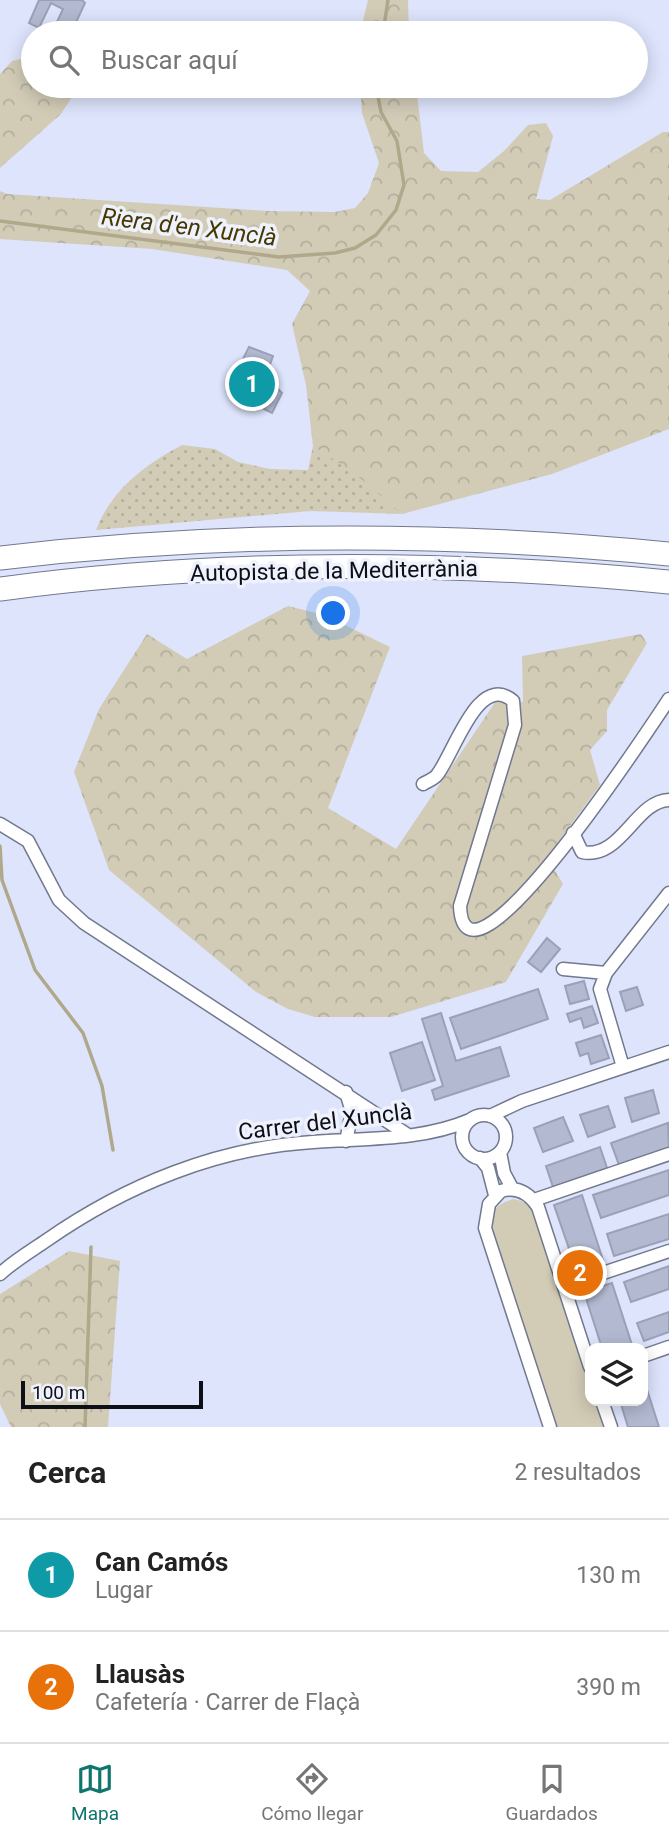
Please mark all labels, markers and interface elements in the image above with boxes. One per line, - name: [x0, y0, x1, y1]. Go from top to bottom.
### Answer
- search box: [21, 21, 648, 98]
- icon: search: [45, 41, 83, 79]
- text: Buscar aquí: [101, 45, 238, 75]
- water label: Riera d'en Xunclà: [100, 202, 278, 252]
- pin: 1: [229, 358, 275, 410]
- street label: Autopista de la Mediterrània: [190, 555, 478, 587]
- your location: [316, 596, 350, 630]
- street label: Carrer del Xunclà: [237, 1098, 413, 1146]
- pin: 2: [557, 1247, 603, 1299]
- map controls: [585, 1343, 648, 1406]
- button: layers: [585, 1343, 648, 1406]
- scale bar: [21, 1378, 203, 1410]
- text: 100 m: [32, 1381, 85, 1404]
- text: Cerca: [28, 1455, 106, 1490]
- text: 2 resultados: [514, 1459, 641, 1486]
- text: Can Camós: [95, 1547, 228, 1577]
- text: 1: [44, 1562, 58, 1589]
- text: 130 m: [576, 1562, 641, 1589]
- text: Lugar: [95, 1577, 153, 1604]
- text: Llausàs: [95, 1659, 185, 1689]
- text: 2: [44, 1674, 58, 1701]
- text: 390 m: [576, 1674, 641, 1701]
- text: Cafetería · Carrer de Flaçà: [95, 1689, 360, 1716]
- tab: Mapa: [71, 1760, 119, 1825]
- tab: Cómo llegar: [261, 1760, 363, 1825]
- tab: Guardados: [506, 1760, 598, 1825]

